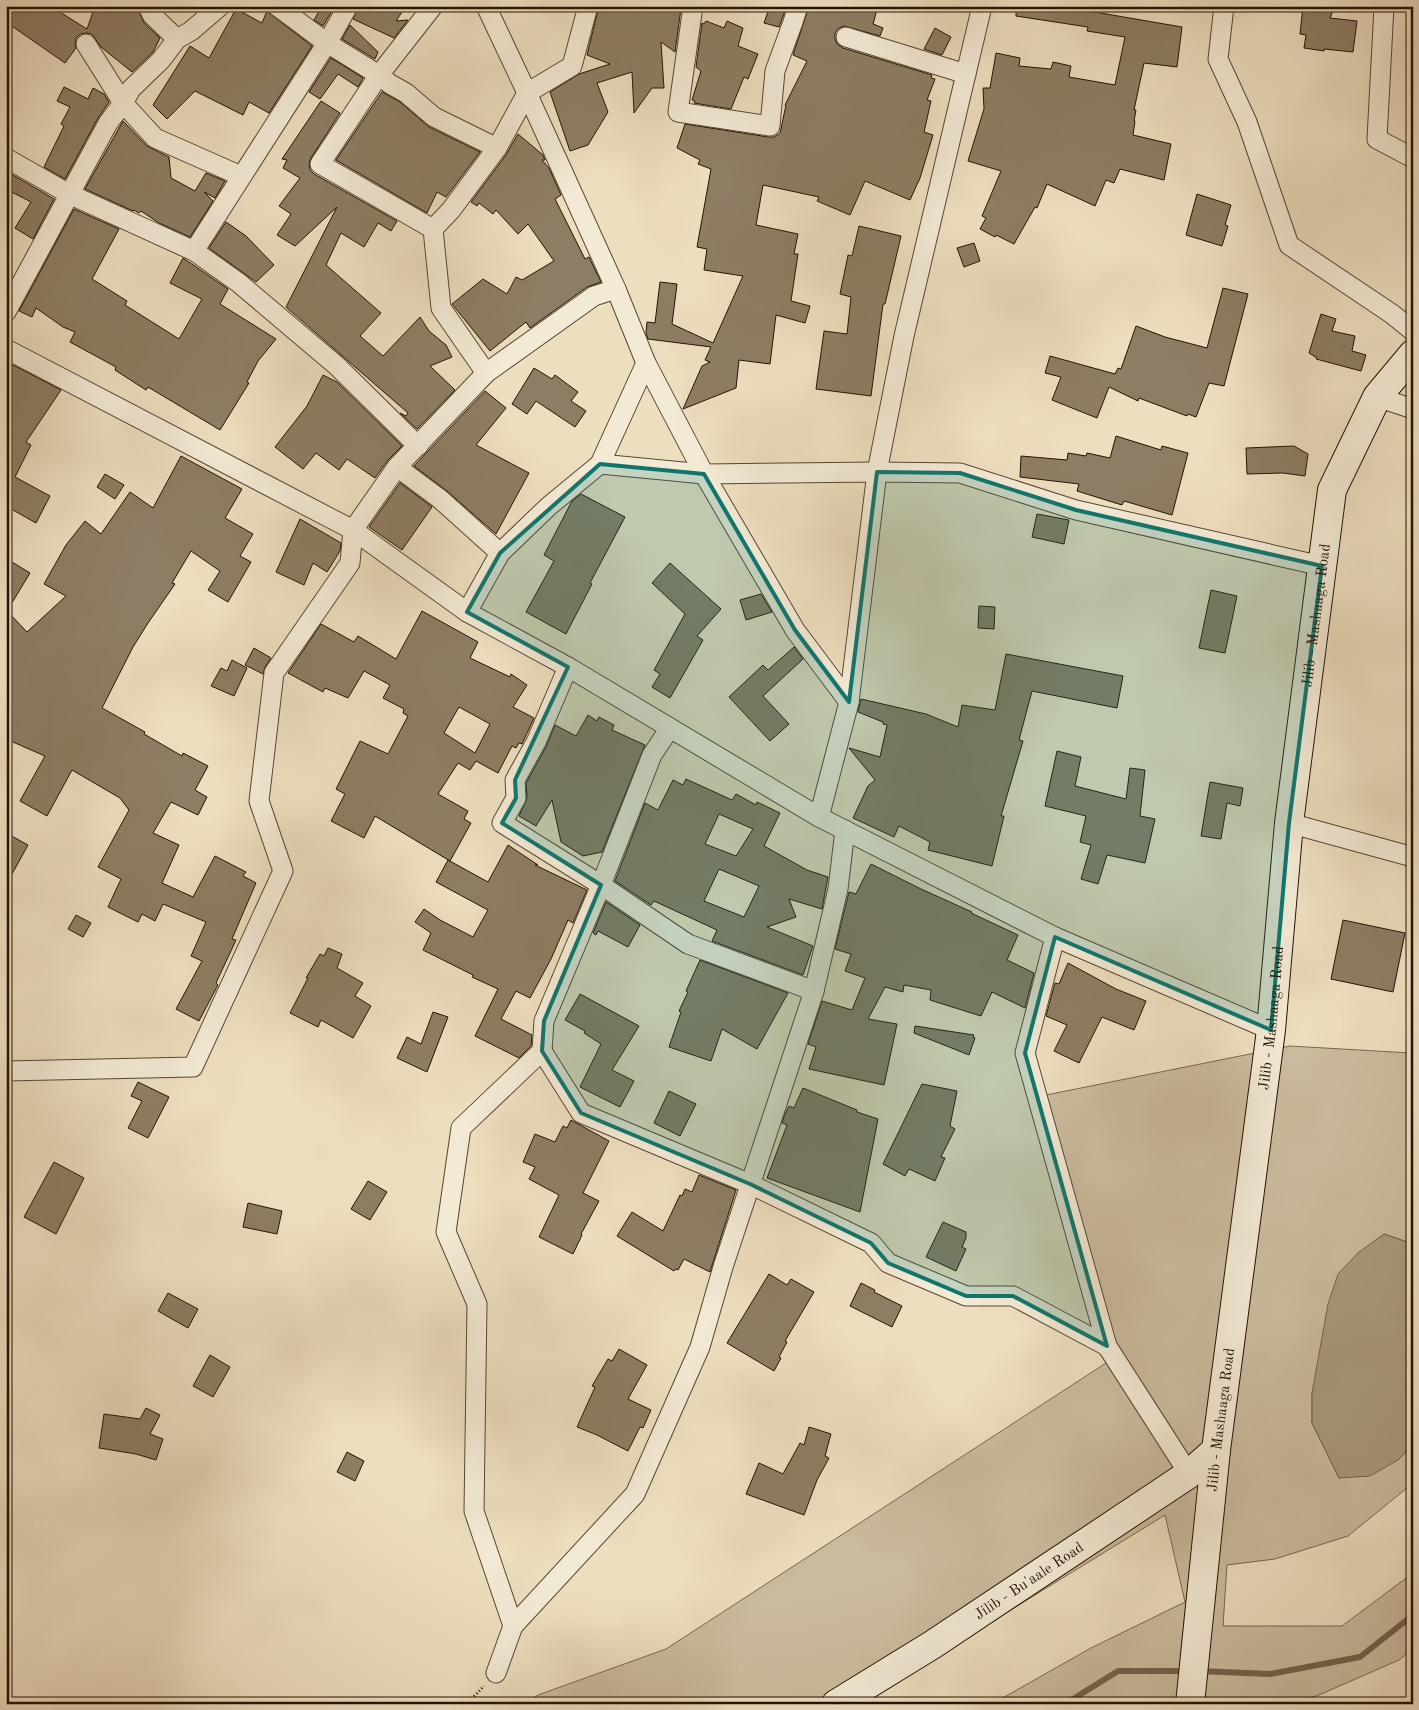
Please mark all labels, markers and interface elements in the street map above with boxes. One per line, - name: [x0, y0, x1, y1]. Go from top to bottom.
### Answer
- street label: Jilib - Mashaaga Road: [1301, 543, 1334, 688]
- street label: Jilib - Mashaaga Road: [1257, 945, 1287, 1091]
- street label: Jilib - Mashaaga Road: [1206, 1347, 1238, 1492]
- street label: Jilib - Bu'aale Road: [972, 1540, 1087, 1623]

